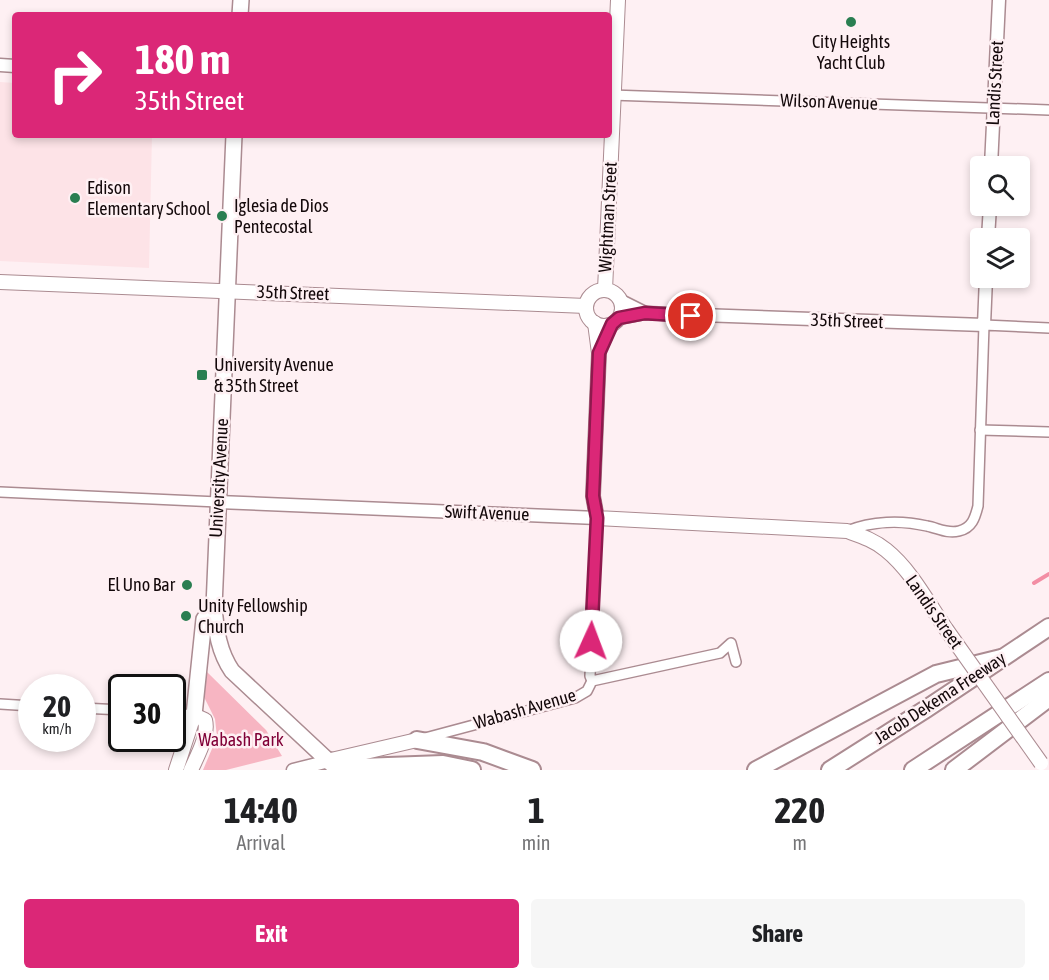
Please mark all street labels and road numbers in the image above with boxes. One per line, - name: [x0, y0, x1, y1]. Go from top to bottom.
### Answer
- street label: Landis Street: [982, 40, 1007, 126]
- street label: Wilson Avenue: [780, 89, 878, 114]
- street label: Wightman Street: [594, 161, 621, 273]
- street label: 35th Street: [256, 281, 330, 304]
- street label: 35th Street: [810, 309, 884, 332]
- street label: University Avenue: [205, 418, 232, 538]
- street label: Swift Avenue: [444, 501, 530, 524]
- street label: Landis Street: [901, 571, 967, 653]
- street label: Jacob Dekema Freeway: [870, 647, 1009, 748]
- street label: Wabash Avenue: [471, 684, 578, 733]

